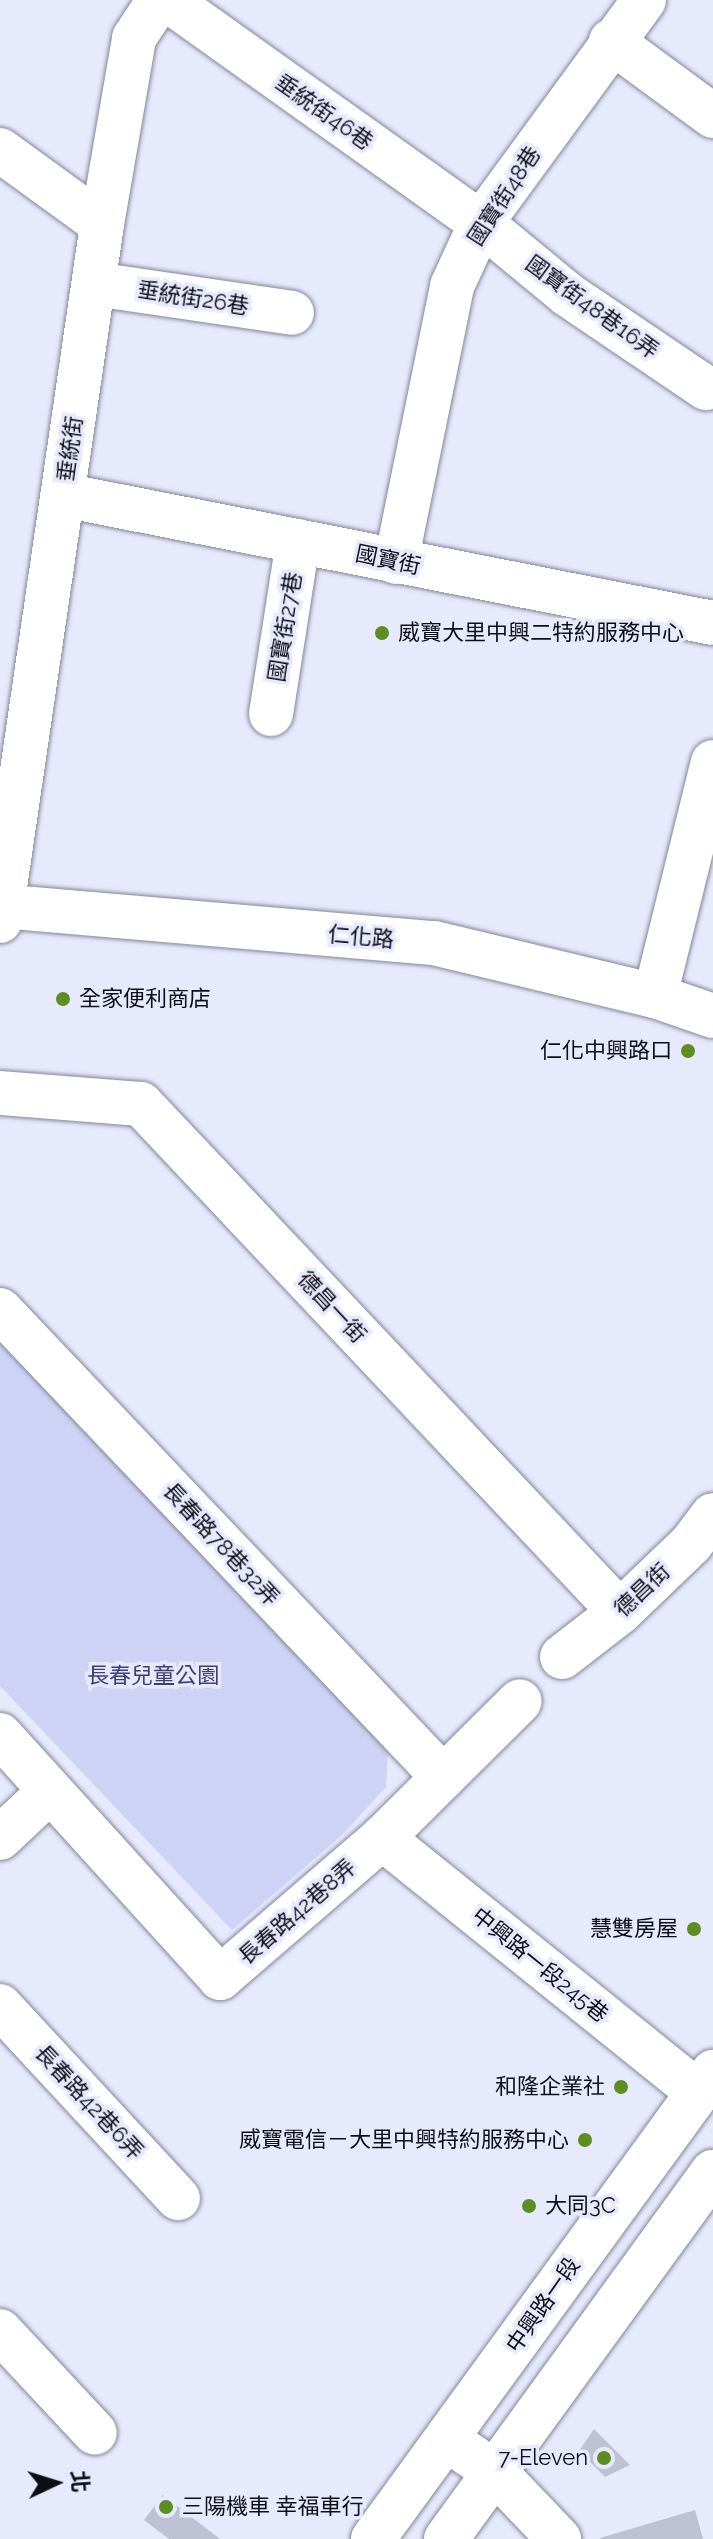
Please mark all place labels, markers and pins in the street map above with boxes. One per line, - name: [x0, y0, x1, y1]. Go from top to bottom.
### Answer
- place label: 威寶大里中興二特約服務中心: [398, 620, 684, 646]
- marker: 威寶大里中興二特約服務中心: [373, 624, 391, 642]
- place label: 全家便利商店: [79, 986, 211, 1012]
- marker: 全家便利商店: [54, 990, 72, 1008]
- place label: 仁化中興路口: [540, 1038, 672, 1064]
- marker: 仁化中興路口: [679, 1042, 697, 1060]
- place label: 慧雙房屋: [590, 1916, 678, 1942]
- marker: 慧雙房屋: [685, 1920, 703, 1938]
- place label: 和隆企業社: [495, 2074, 605, 2100]
- marker: 和隆企業社: [612, 2078, 630, 2096]
- place label: 威寶電信－大里中興特約服務中心: [239, 2127, 569, 2153]
- marker: 威寶電信－大里中興特約服務中心: [576, 2131, 594, 2149]
- place label: 大同3C: [545, 2193, 616, 2219]
- marker: 大同3C: [520, 2197, 538, 2215]
- place label: 7-Eleven: [499, 2445, 588, 2471]
- marker: 7-Eleven: [595, 2449, 613, 2467]
- place label: 三陽機車 幸福車行: [182, 2494, 364, 2520]
- marker: 三陽機車 幸福車行: [157, 2498, 175, 2516]

